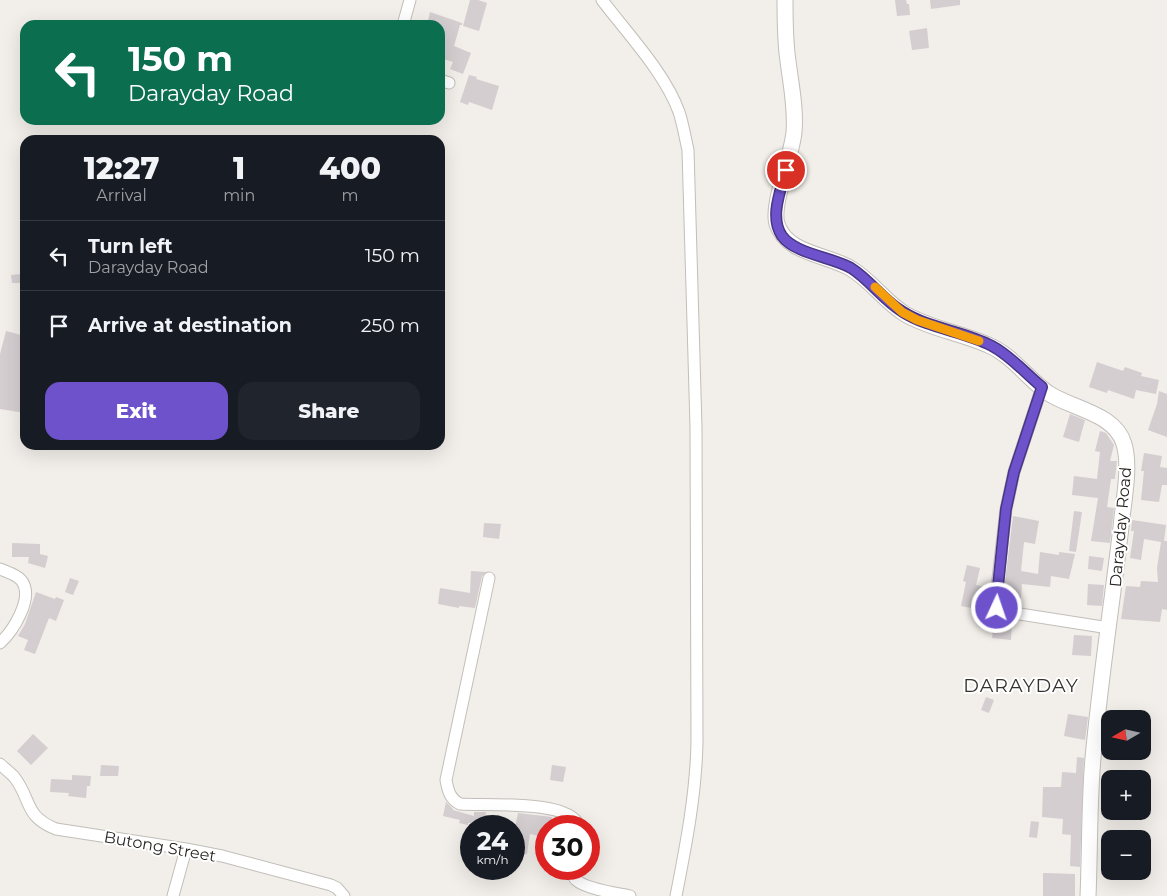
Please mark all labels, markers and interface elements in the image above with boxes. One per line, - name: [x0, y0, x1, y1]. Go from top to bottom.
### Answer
- text: 150 m: [128, 37, 233, 80]
- icon: left: [45, 40, 110, 105]
- text: Darayday Road: [128, 80, 294, 107]
- pin: [765, 149, 807, 191]
- text: 12:27: [84, 150, 159, 187]
- text: 1: [233, 150, 245, 187]
- text: 400: [319, 150, 381, 187]
- icon: arrive: [772, 156, 800, 184]
- text: Arrival: [96, 186, 147, 205]
- text: min: [223, 186, 255, 205]
- text: m: [342, 186, 359, 205]
- text: Turn left: [88, 235, 173, 258]
- icon: left: [45, 242, 73, 270]
- text: 150 m: [365, 244, 420, 267]
- text: Darayday Road: [88, 258, 209, 277]
- icon: arrive: [45, 312, 73, 340]
- text: Arrive at destination: [88, 314, 292, 337]
- text: 250 m: [361, 314, 420, 337]
- button: Exit: [45, 382, 228, 440]
- button: Share: [238, 382, 420, 440]
- street label: Darayday Road: [1106, 466, 1135, 588]
- position arrow: [970, 581, 1022, 633]
- district label: DARAYDAY: [963, 674, 1079, 697]
- north arrow: [1101, 710, 1151, 760]
- map controls: [1101, 710, 1151, 880]
- button: +: [1101, 770, 1151, 820]
- speed limit sign: 30: [535, 815, 600, 880]
- text: 24: [477, 826, 508, 856]
- street label: Butong Street: [102, 827, 218, 866]
- button: −: [1101, 830, 1151, 880]
- text: km/h: [476, 852, 509, 867]

